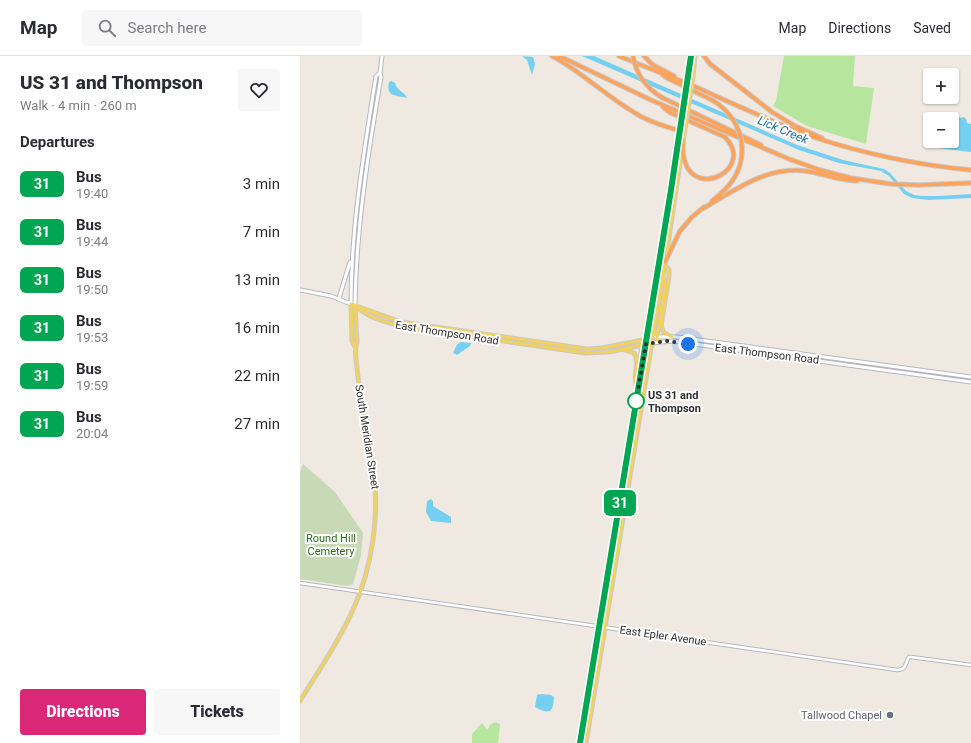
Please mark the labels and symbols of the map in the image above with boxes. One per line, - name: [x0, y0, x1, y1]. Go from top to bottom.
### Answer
- water label: Lick Creek: [756, 113, 811, 147]
- street label: East Thompson Road: [394, 318, 500, 348]
- your location: [678, 334, 698, 354]
- street label: East Thompson Road: [714, 341, 820, 367]
- street label: South Meridian Street: [352, 384, 382, 491]
- place label: US 31 and Thompson: [648, 389, 701, 415]
- marker: US 31 and Thompson: [627, 392, 645, 410]
- line badge: 31: [602, 490, 638, 516]
- park label: Round Hill Cemetery: [306, 532, 356, 558]
- street label: East Epler Avenue: [619, 623, 707, 649]
- place label: Tallwood Chapel: [801, 709, 882, 722]
- marker: Tallwood Chapel: [885, 710, 895, 720]

